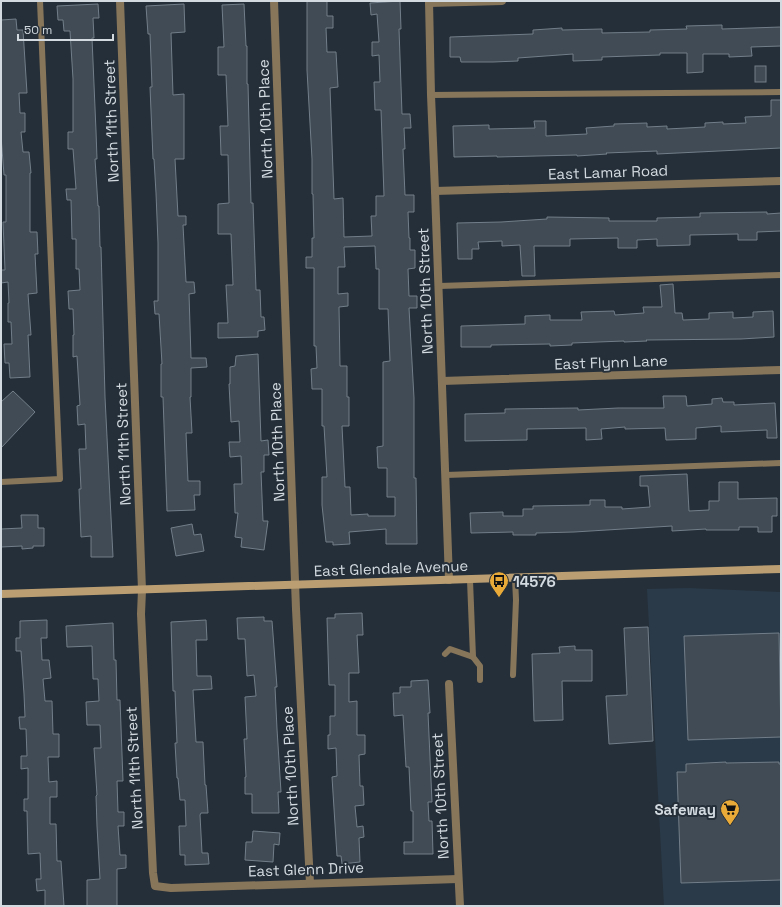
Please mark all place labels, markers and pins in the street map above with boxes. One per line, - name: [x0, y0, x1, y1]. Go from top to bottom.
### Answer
- bus stop icon: 14576: [488, 570, 510, 598]
- place label: 14576: [513, 572, 556, 591]
- supermarket icon: Safeway: [719, 798, 741, 826]
- place label: Safeway: [654, 800, 716, 819]

